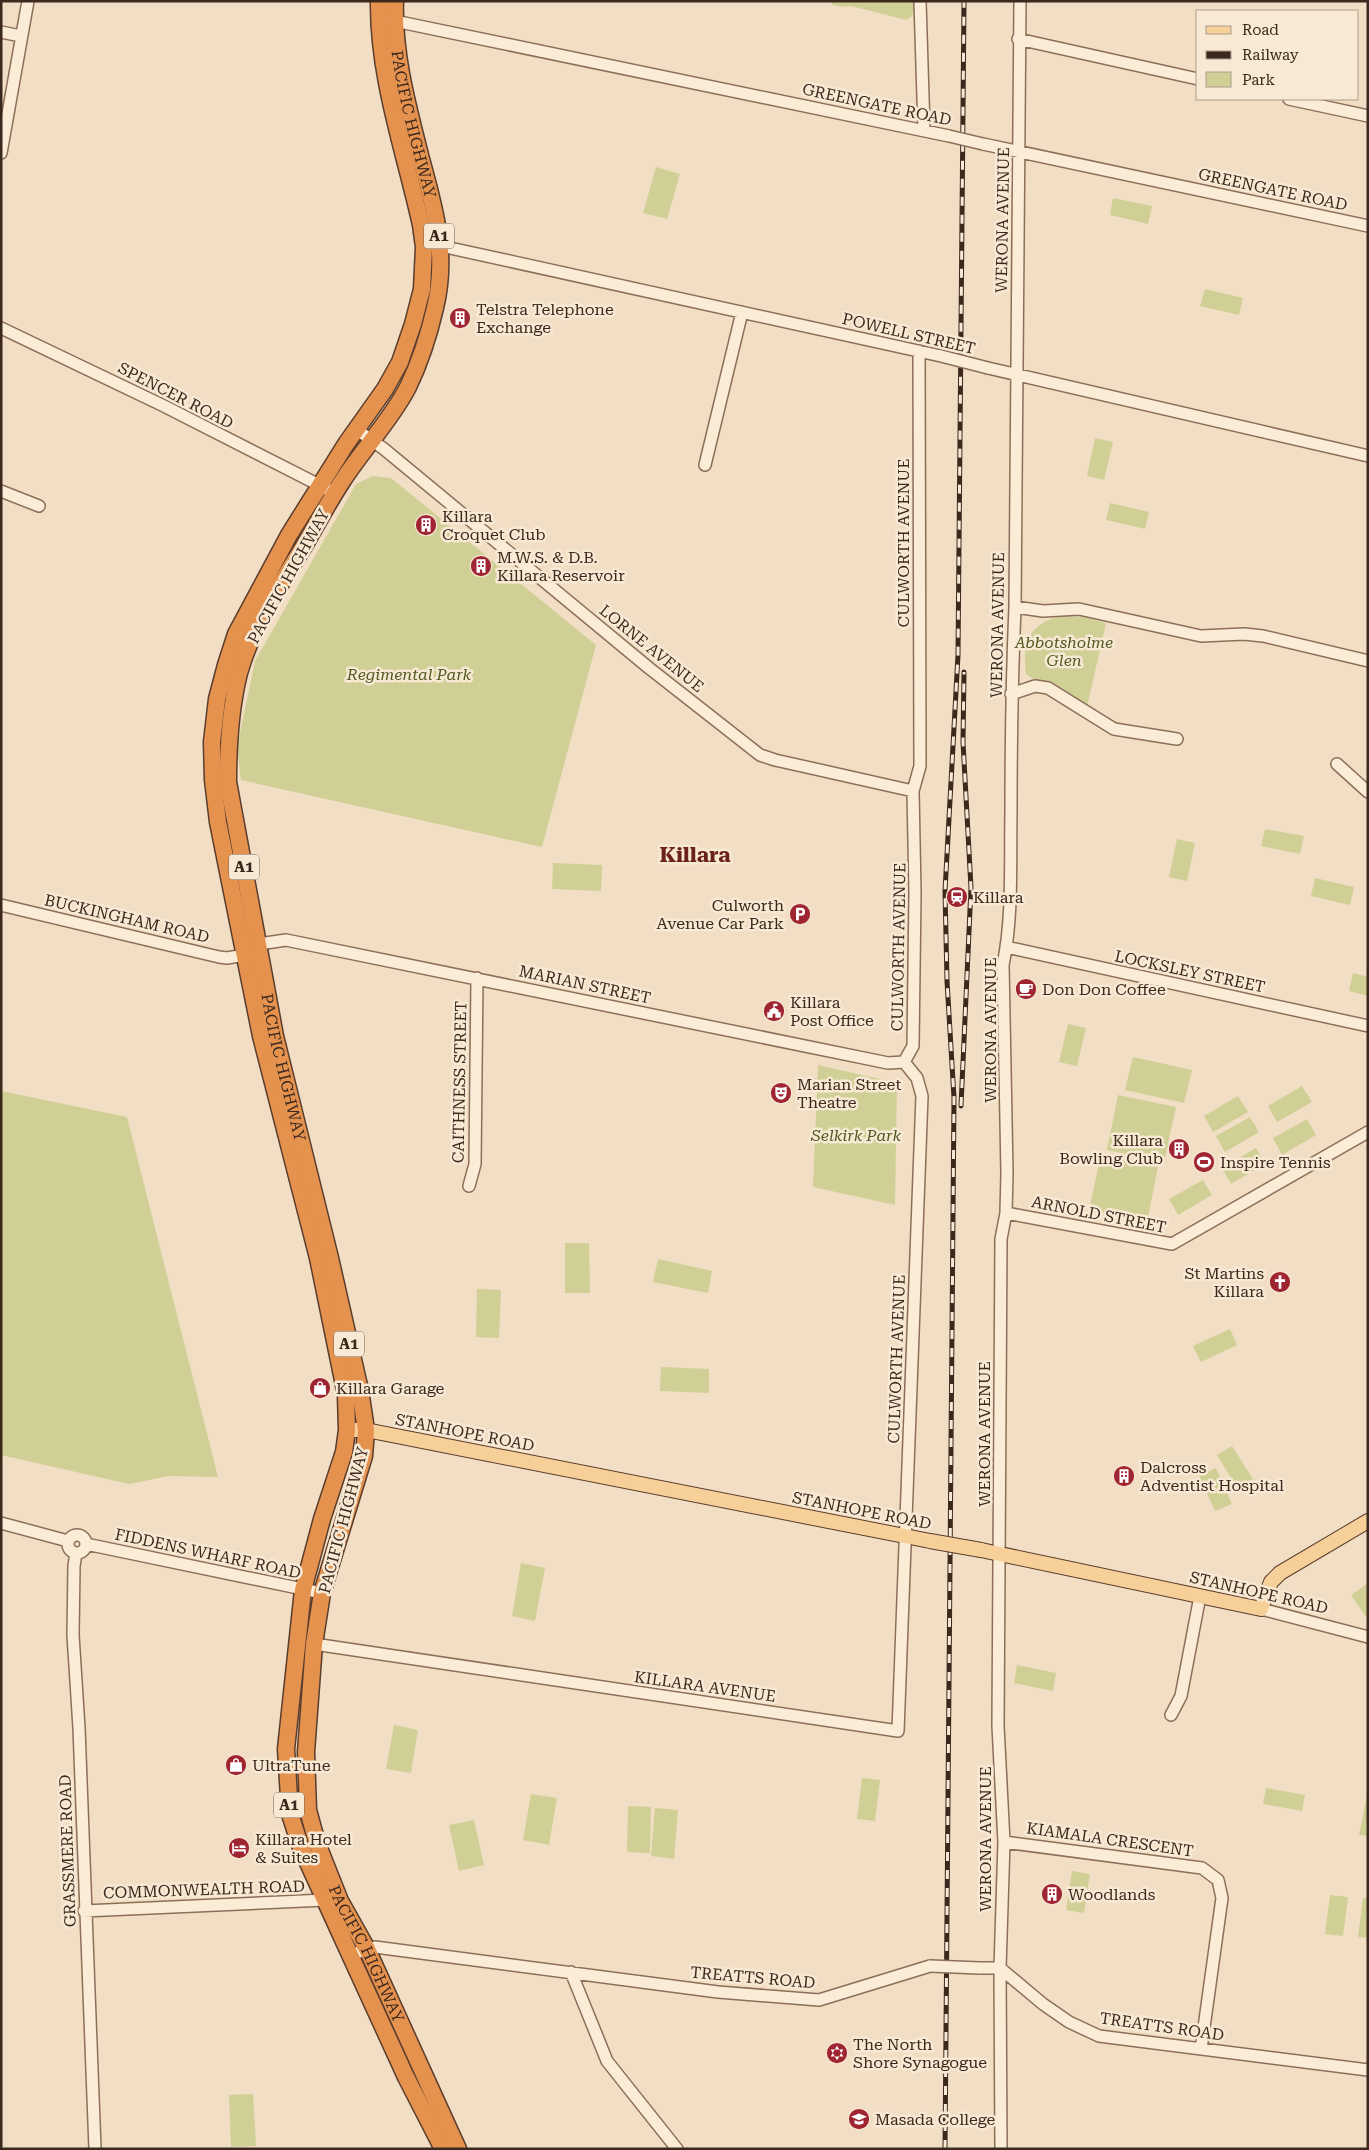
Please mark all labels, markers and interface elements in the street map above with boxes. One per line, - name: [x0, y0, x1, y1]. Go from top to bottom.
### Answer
- legend: [1196, 10, 1359, 100]
- text: Road: [1242, 21, 1279, 39]
- text: Railway: [1242, 46, 1299, 64]
- street label: PACIFIC HIGHWAY: [388, 49, 440, 200]
- text: Park: [1242, 71, 1276, 89]
- street label: GREENGATE ROAD: [801, 79, 953, 130]
- street label: WERONA AVENUE: [992, 147, 1013, 293]
- street label: GREENGATE ROAD: [1197, 164, 1349, 215]
- road number: A1: [424, 224, 454, 248]
- place label: Telstra Telephone Exchange: [476, 300, 614, 337]
- building icon: Telstra Telephone Exchange: [448, 306, 472, 330]
- street label: POWELL STREET: [840, 309, 978, 358]
- street label: SPENCER ROAD: [115, 358, 237, 433]
- street label: CULWORTH AVENUE: [894, 459, 913, 628]
- street label: PACIFIC HIGHWAY: [244, 506, 333, 647]
- place label: Killara Croquet Club: [442, 507, 545, 544]
- building icon: Killara Croquet Club: [414, 513, 438, 537]
- place label: M.W.S. & D.B. Killara Reservoir: [497, 548, 625, 585]
- street label: WERONA AVENUE: [987, 552, 1008, 698]
- building icon: M.W.S. & D.B. Killara Reservoir: [469, 554, 493, 578]
- street label: LORNE AVENUE: [596, 601, 708, 696]
- park label: Abbotsholme Glen: [1014, 633, 1113, 670]
- park label: Regimental Park: [346, 665, 472, 684]
- district label: Killara: [659, 843, 731, 867]
- road number: A1: [229, 854, 259, 880]
- street label: CULWORTH AVENUE: [888, 862, 909, 1032]
- station icon: Killara: [945, 885, 969, 909]
- place label: Killara: [973, 888, 1024, 907]
- street label: BUCKINGHAM ROAD: [43, 890, 211, 947]
- place label: Culworth Avenue Car Park: [657, 896, 784, 933]
- parking icon: Culworth Avenue Car Park: [788, 902, 812, 926]
- street label: LOCKSLEY STREET: [1113, 946, 1267, 997]
- street label: WERONA AVENUE: [981, 957, 1000, 1103]
- street label: MARIAN STREET: [517, 961, 653, 1008]
- cafe icon: Don Don Coffee: [1014, 977, 1038, 1001]
- place label: Don Don Coffee: [1042, 980, 1166, 999]
- street label: PACIFIC HIGHWAY: [257, 992, 310, 1143]
- place label: Killara Post Office: [790, 993, 874, 1030]
- public building icon: Killara Post Office: [762, 999, 786, 1023]
- street label: CAITHNESS STREET: [449, 1000, 470, 1163]
- place label: Marian Street Theatre: [797, 1075, 901, 1112]
- theatre icon: Marian Street Theatre: [769, 1081, 793, 1105]
- park label: Selkirk Park: [810, 1126, 901, 1145]
- place label: Killara Bowling Club: [1059, 1131, 1163, 1168]
- building icon: Killara Bowling Club: [1167, 1137, 1191, 1161]
- sports icon: Inspire Tennis: [1192, 1150, 1216, 1174]
- place label: Inspire Tennis: [1220, 1153, 1331, 1172]
- street label: ARNOLD STREET: [1030, 1192, 1168, 1237]
- place label: St Martins Killara: [1185, 1264, 1264, 1301]
- church icon: St Martins Killara: [1268, 1270, 1292, 1294]
- street label: CULWORTH AVENUE: [884, 1274, 909, 1444]
- road number: A1: [334, 1332, 364, 1356]
- street label: WERONA AVENUE: [975, 1361, 994, 1507]
- shop icon: Killara Garage: [308, 1376, 332, 1400]
- place label: Killara Garage: [336, 1379, 445, 1398]
- street label: STANHOPE ROAD: [394, 1410, 536, 1455]
- street label: PACIFIC HIGHWAY: [315, 1445, 372, 1596]
- place label: Dalcross Adventist Hospital: [1140, 1458, 1284, 1495]
- building icon: Dalcross Adventist Hospital: [1112, 1464, 1136, 1488]
- street label: STANHOPE ROAD: [791, 1488, 933, 1533]
- street label: FIDDENS WHARF ROAD: [113, 1524, 303, 1583]
- street label: STANHOPE ROAD: [1188, 1567, 1330, 1618]
- street label: KILLARA AVENUE: [633, 1667, 777, 1706]
- shop icon: UltraTune: [224, 1753, 248, 1777]
- place label: UltraTune: [252, 1756, 331, 1775]
- street label: WERONA AVENUE: [976, 1766, 995, 1912]
- street label: GRASSMERE ROAD: [55, 1774, 80, 1928]
- road number: A1: [274, 1792, 304, 1818]
- street label: KIAMALA CRESCENT: [1025, 1818, 1195, 1861]
- place label: Killara Hotel & Suites: [255, 1830, 352, 1867]
- hotel icon: Killara Hotel & Suites: [227, 1836, 251, 1860]
- street label: COMMONWEALTH ROAD: [103, 1876, 305, 1903]
- street label: PACIFIC HIGHWAY: [325, 1882, 408, 2026]
- building icon: Woodlands: [1040, 1882, 1064, 1906]
- place label: Woodlands: [1068, 1885, 1156, 1904]
- street label: TREATTS ROAD: [690, 1963, 816, 1992]
- street label: TREATTS ROAD: [1099, 2008, 1225, 2045]
- place label: The North Shore Synagogue: [853, 2035, 987, 2072]
- synagogue icon: The North Shore Synagogue: [825, 2041, 849, 2065]
- school or university icon: Masada College: [847, 2107, 871, 2131]
- place label: Masada College: [875, 2110, 995, 2129]

